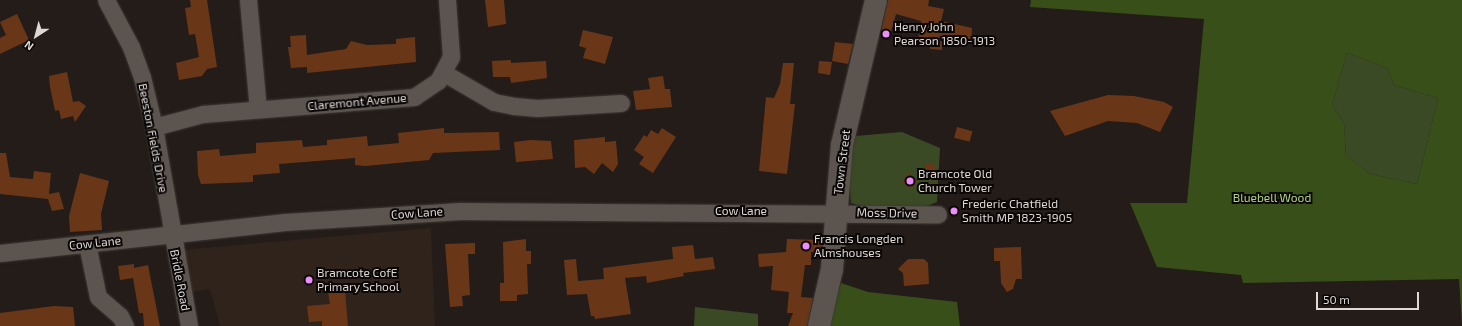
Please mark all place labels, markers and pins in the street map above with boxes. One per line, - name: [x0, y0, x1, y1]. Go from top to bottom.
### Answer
- place label: Henry John Pearson 1850-1913: [894, 20, 995, 48]
- marker: Henry John Pearson 1850-1913: [881, 29, 891, 39]
- place label: Bramcote Old Church Tower: [918, 167, 992, 195]
- marker: Bramcote Old Church Tower: [905, 176, 915, 186]
- place label: Frederic Chatfield Smith MP 1823-1905: [962, 197, 1073, 225]
- marker: Frederic Chatfield Smith MP 1823-1905: [949, 206, 959, 216]
- place label: Francis Longden Almshouses: [814, 232, 903, 260]
- marker: Francis Longden Almshouses: [801, 241, 811, 251]
- place label: Bramcote CofE Primary School: [317, 266, 400, 294]
- marker: Bramcote CofE Primary School: [304, 275, 314, 285]

